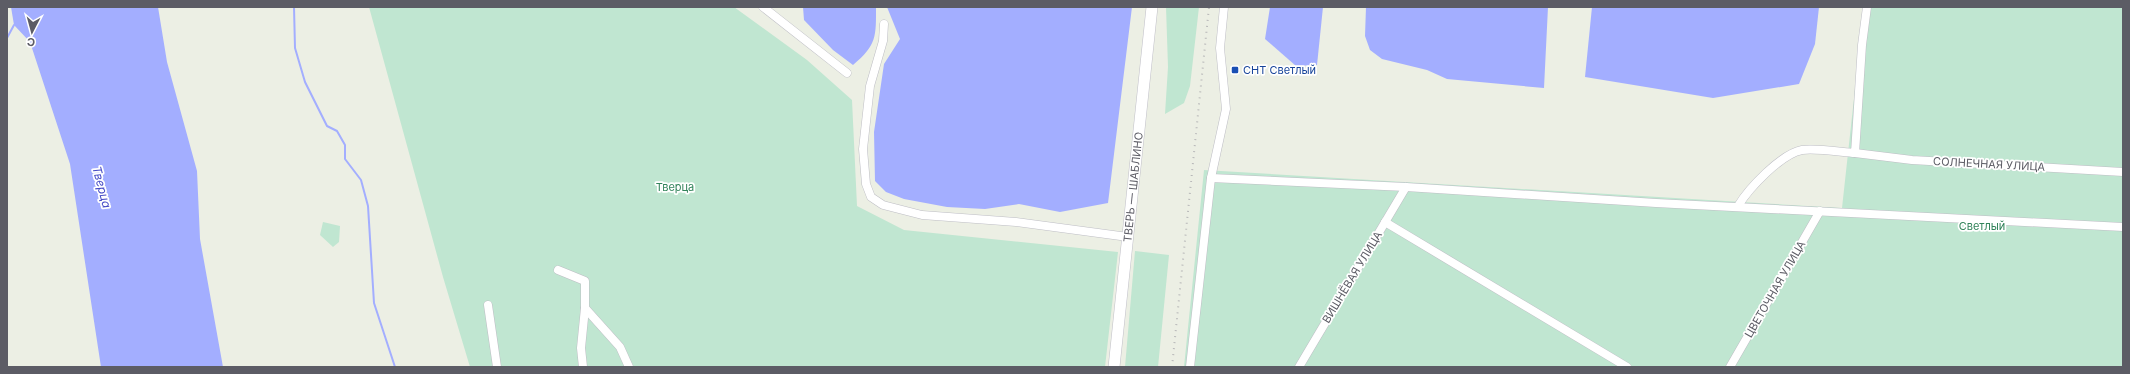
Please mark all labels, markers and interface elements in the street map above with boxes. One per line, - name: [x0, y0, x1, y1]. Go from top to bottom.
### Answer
- north arrow: [12, 12, 52, 52]
- text: С: [26, 35, 36, 49]
- place label: СНТ Светлый: [1243, 63, 1316, 77]
- marker: СНТ Светлый: [1230, 65, 1240, 75]
- street label: ТВЕРЬ — ШАБЛИНО: [1120, 131, 1146, 243]
- street label: СОЛНЕЧНАЯ УЛИЦА: [1933, 154, 2046, 174]
- water label: Тверца: [89, 164, 115, 210]
- park label: Тверца: [656, 180, 694, 194]
- park label: Светлый: [1959, 219, 2005, 233]
- street label: ВИШНЁВАЯ УЛИЦА: [1319, 228, 1385, 325]
- street label: ЦВЕТОЧНАЯ УЛИЦА: [1742, 238, 1809, 340]

